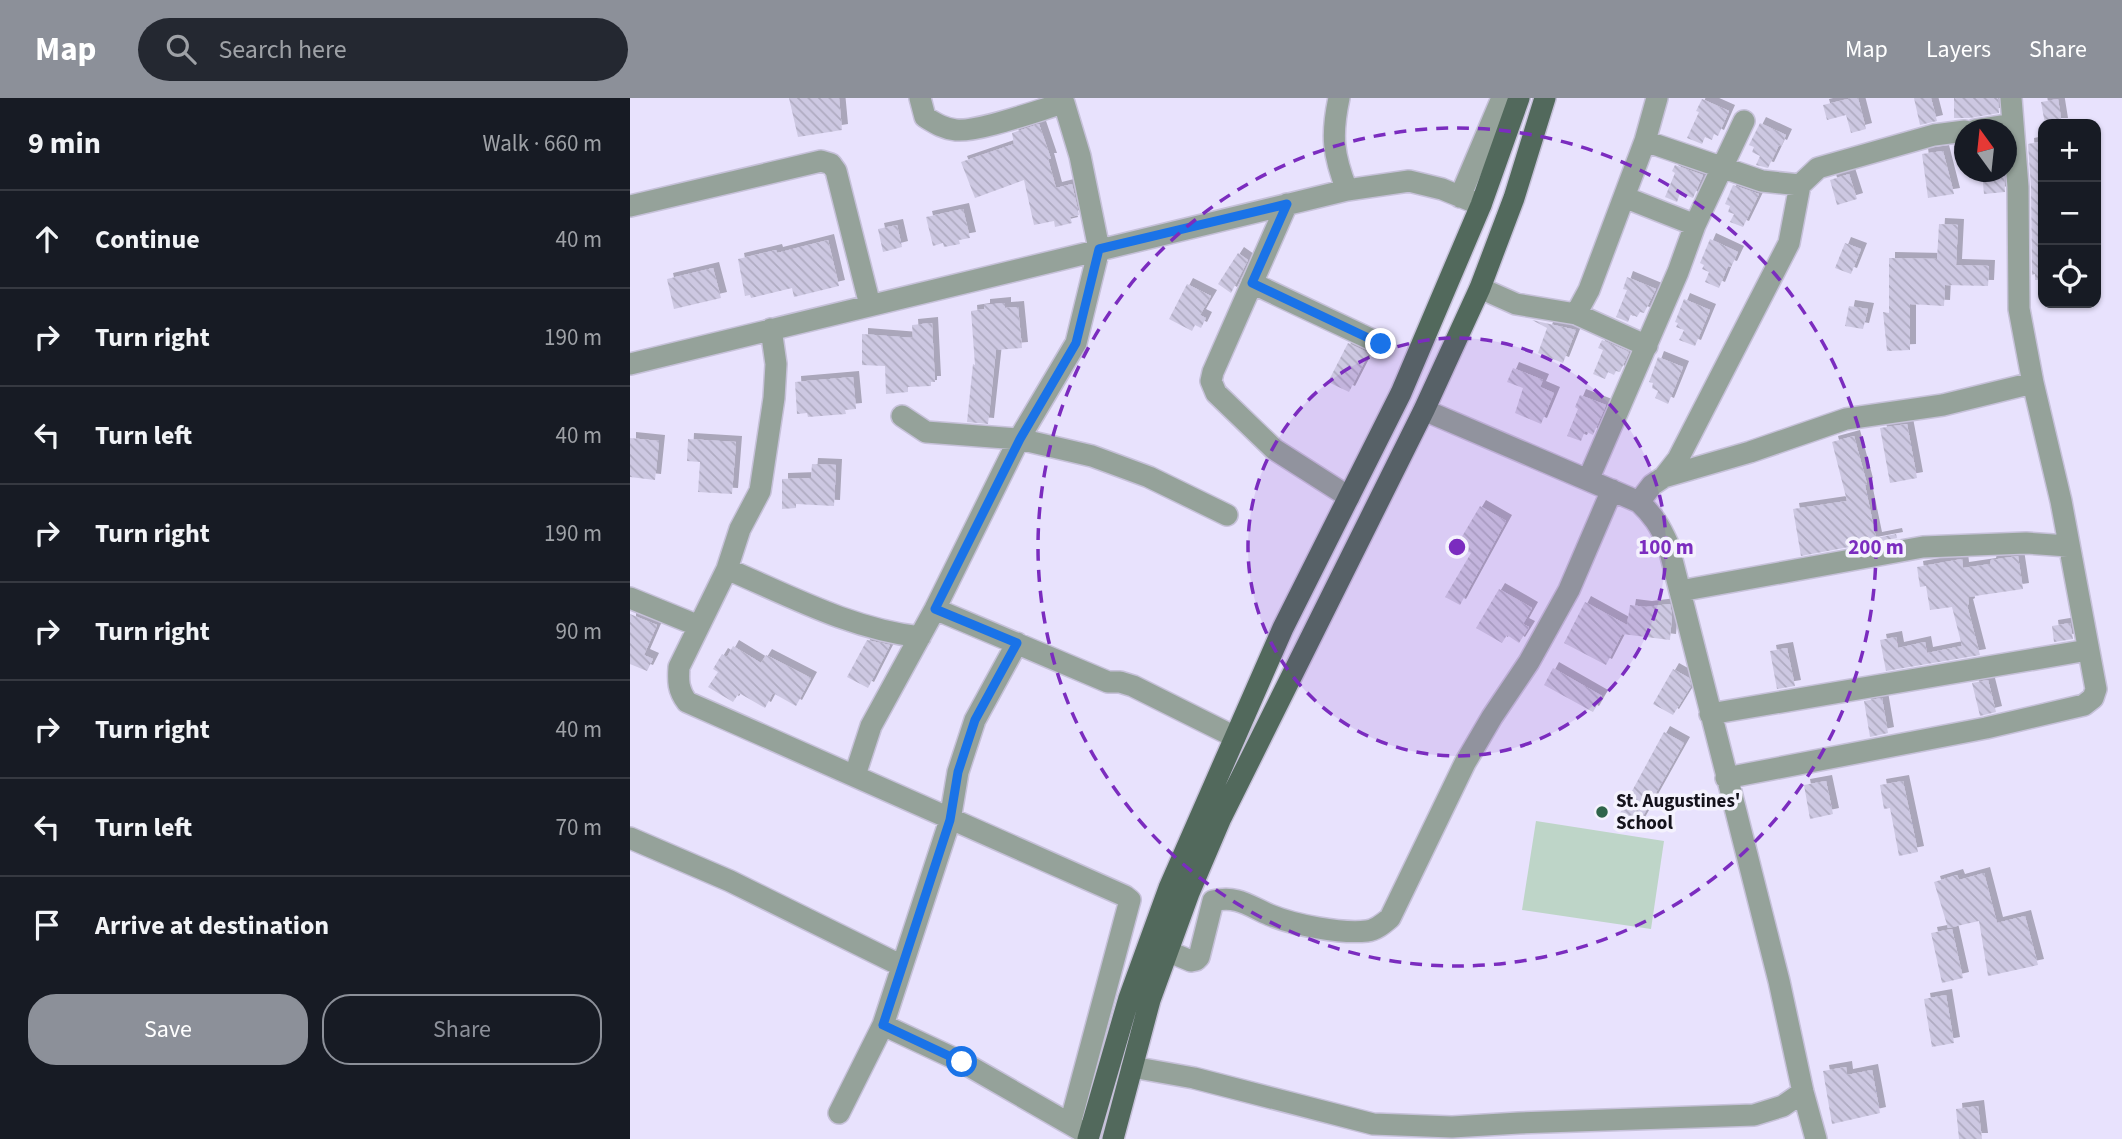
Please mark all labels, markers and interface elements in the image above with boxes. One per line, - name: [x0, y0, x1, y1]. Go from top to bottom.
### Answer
- search box: [138, 18, 628, 81]
- text: Map: [35, 26, 96, 73]
- icon: search: [162, 30, 200, 68]
- text: Search here: [218, 31, 347, 68]
- text: Map: [1845, 32, 1888, 67]
- text: Layers: [1926, 32, 1991, 67]
- text: Share: [2029, 32, 2087, 67]
- north arrow: [1954, 119, 2017, 182]
- map controls: [2038, 119, 2101, 308]
- button: +: [2038, 119, 2101, 182]
- text: 9 min: [28, 122, 101, 165]
- text: Walk · 660 m: [483, 127, 602, 160]
- button: −: [2038, 182, 2101, 245]
- icon: ahead: [28, 220, 66, 258]
- text: Continue: [95, 221, 200, 258]
- text: 40 m: [555, 223, 602, 256]
- button: locate: [2038, 245, 2101, 308]
- icon: right: [28, 318, 66, 356]
- text: Turn right: [95, 319, 210, 356]
- text: 190 m: [544, 321, 602, 354]
- route end: [1365, 328, 1396, 359]
- icon: left: [28, 416, 66, 454]
- text: Turn left: [95, 417, 192, 454]
- text: 40 m: [555, 419, 602, 452]
- icon: right: [28, 514, 66, 552]
- text: Turn right: [95, 515, 210, 552]
- text: 190 m: [544, 517, 602, 550]
- text: 100 m: [1638, 532, 1694, 562]
- text: 200 m: [1848, 532, 1904, 562]
- centre of rings: [1445, 535, 1469, 559]
- icon: right: [28, 612, 66, 650]
- text: Turn right: [95, 613, 210, 650]
- text: 90 m: [555, 615, 602, 648]
- icon: right: [28, 710, 66, 748]
- text: Turn right: [95, 711, 210, 748]
- text: 40 m: [555, 713, 602, 746]
- place label: St. Augustines' School: [1616, 788, 1741, 837]
- marker: St. Augustines' School: [1594, 804, 1610, 820]
- icon: left: [28, 808, 66, 846]
- text: Turn left: [95, 809, 192, 846]
- text: 70 m: [555, 811, 602, 844]
- icon: arrive: [28, 906, 66, 944]
- text: Arrive at destination: [95, 907, 329, 944]
- button: Save: [28, 994, 308, 1065]
- button: Share: [322, 994, 602, 1065]
- route start: [946, 1046, 977, 1077]

